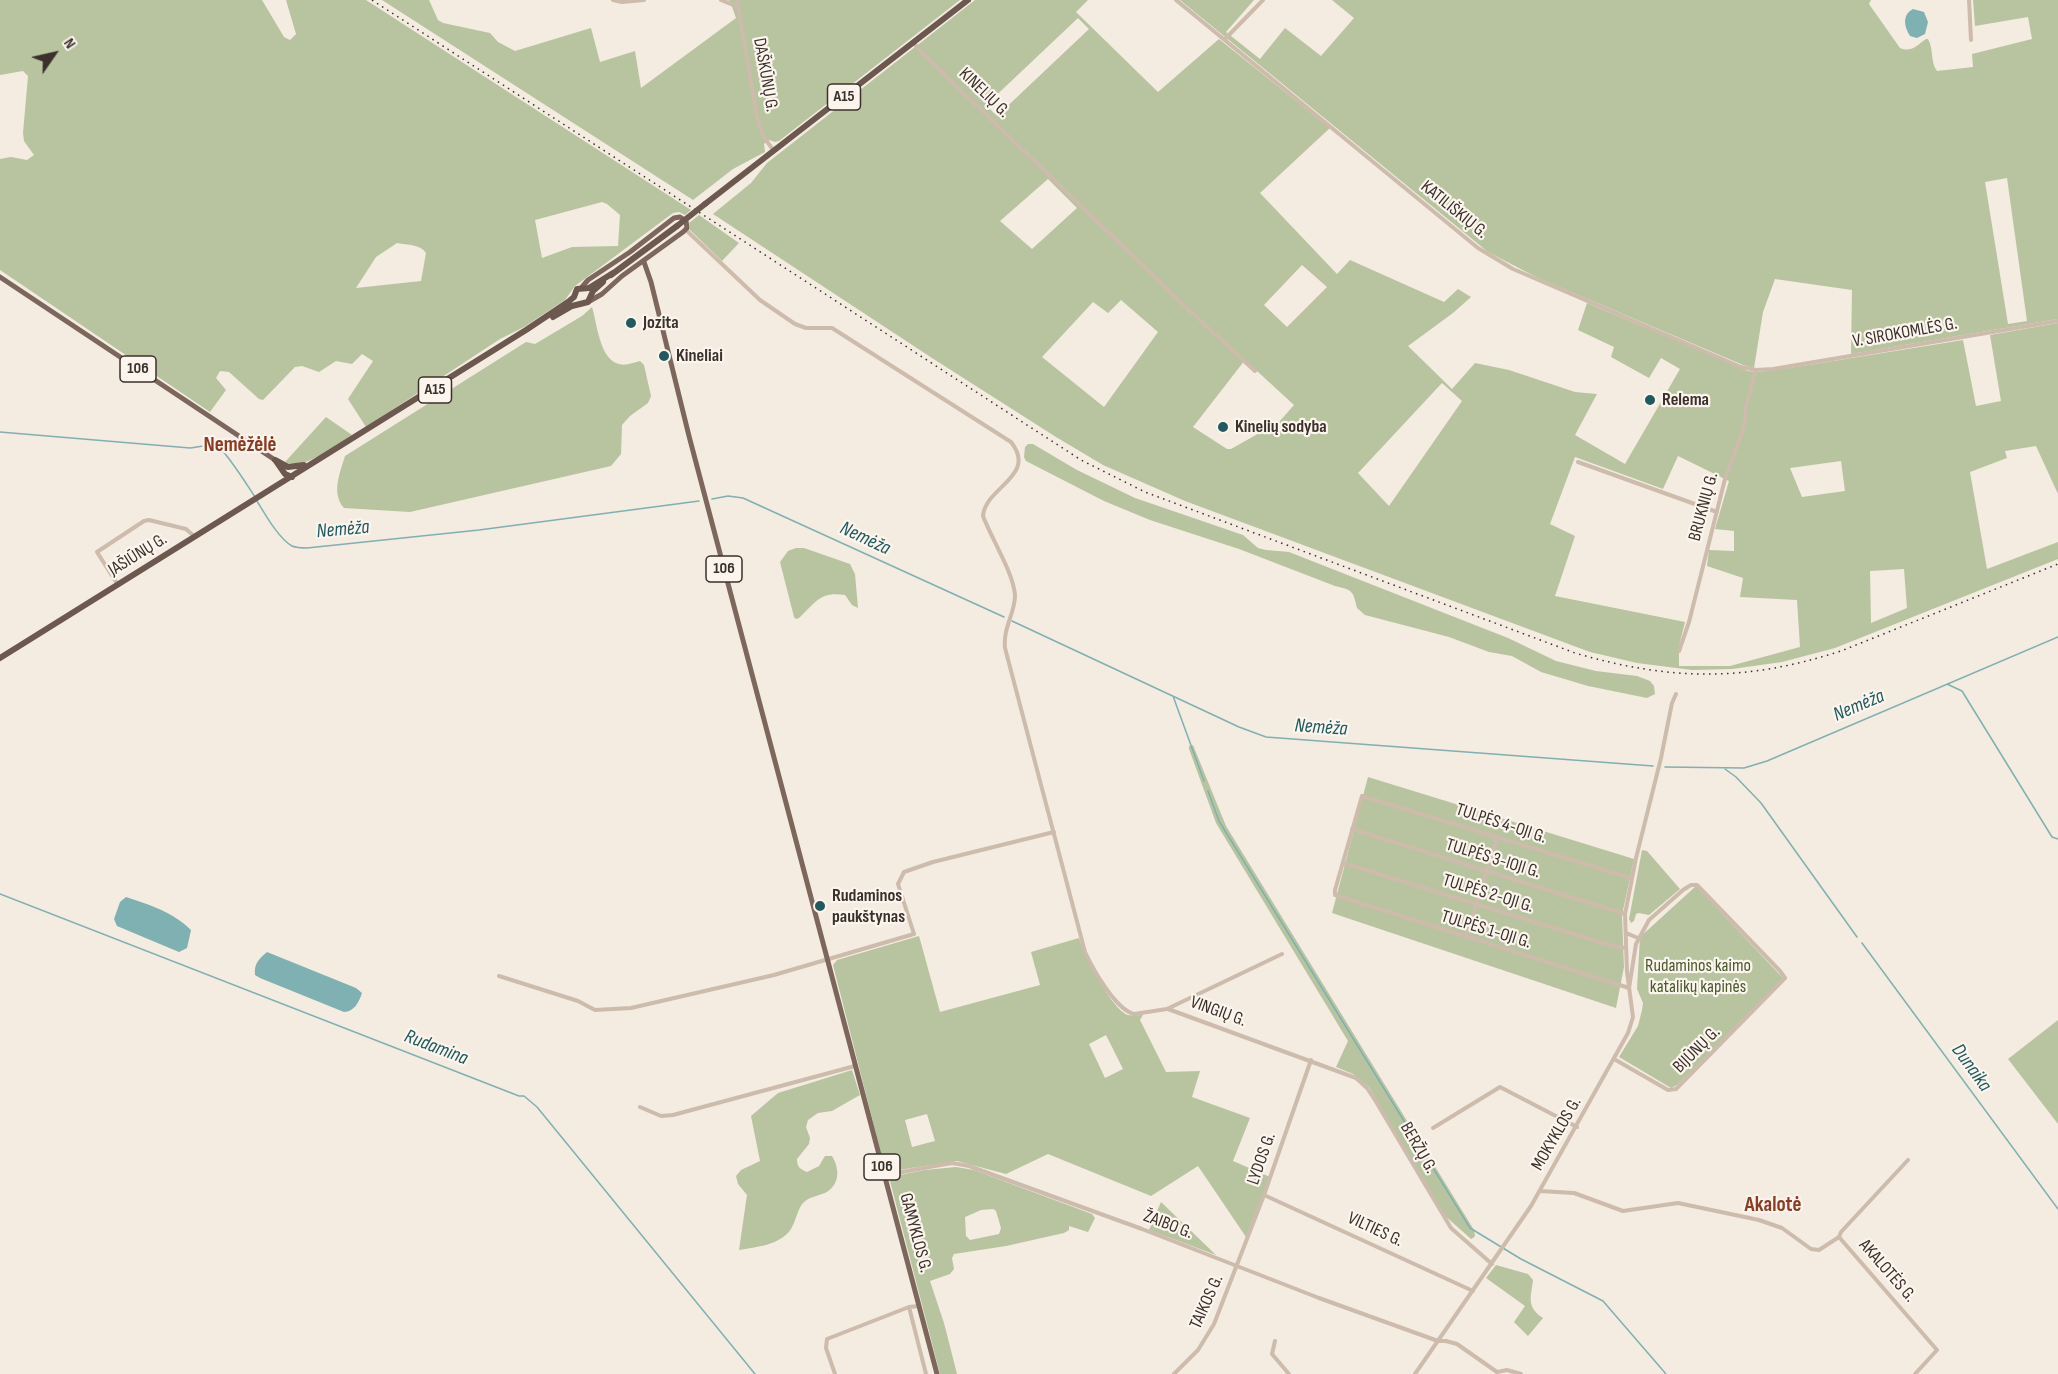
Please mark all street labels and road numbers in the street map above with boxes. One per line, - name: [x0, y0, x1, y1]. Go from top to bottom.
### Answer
- street label: DAŠKŪNŲ G.: [748, 36, 782, 114]
- street label: KINELIŲ G.: [954, 63, 1014, 123]
- road number: A15: [828, 84, 860, 110]
- street label: KATILIŠKIŲ G.: [1416, 176, 1492, 244]
- street label: V. SIROKOMLĖS G.: [1851, 313, 1959, 353]
- road number: 106: [120, 356, 156, 382]
- road number: A15: [418, 377, 452, 403]
- street label: BRUKNIŲ G.: [1684, 470, 1724, 544]
- street label: JAŠIŪNŲ G.: [105, 529, 171, 581]
- road number: 106: [706, 556, 742, 582]
- street label: TULPĖS 4-OJI G.: [1453, 799, 1549, 849]
- street label: TULPĖS 3-IOJI G.: [1443, 834, 1543, 884]
- street label: TULPĖS 2-OJI G.: [1440, 870, 1536, 918]
- street label: TULPĖS 1-OJI G.: [1438, 906, 1534, 954]
- street label: VINGIŲ G.: [1187, 992, 1249, 1032]
- street label: BIJŪNŲ G.: [1669, 1022, 1725, 1078]
- street label: MOKYKLOS G.: [1527, 1093, 1587, 1175]
- street label: BERŽŲ G.: [1395, 1119, 1441, 1177]
- street label: LYDOS G.: [1243, 1130, 1281, 1188]
- road number: 106: [864, 1154, 900, 1180]
- street label: GAMYKLOS G.: [894, 1191, 936, 1275]
- street label: ŽAIBO G.: [1140, 1206, 1196, 1244]
- street label: VILTIES G.: [1344, 1208, 1406, 1252]
- street label: AKALOTĖS G.: [1854, 1235, 1920, 1307]
- street label: TAIKOS G.: [1185, 1271, 1229, 1333]

